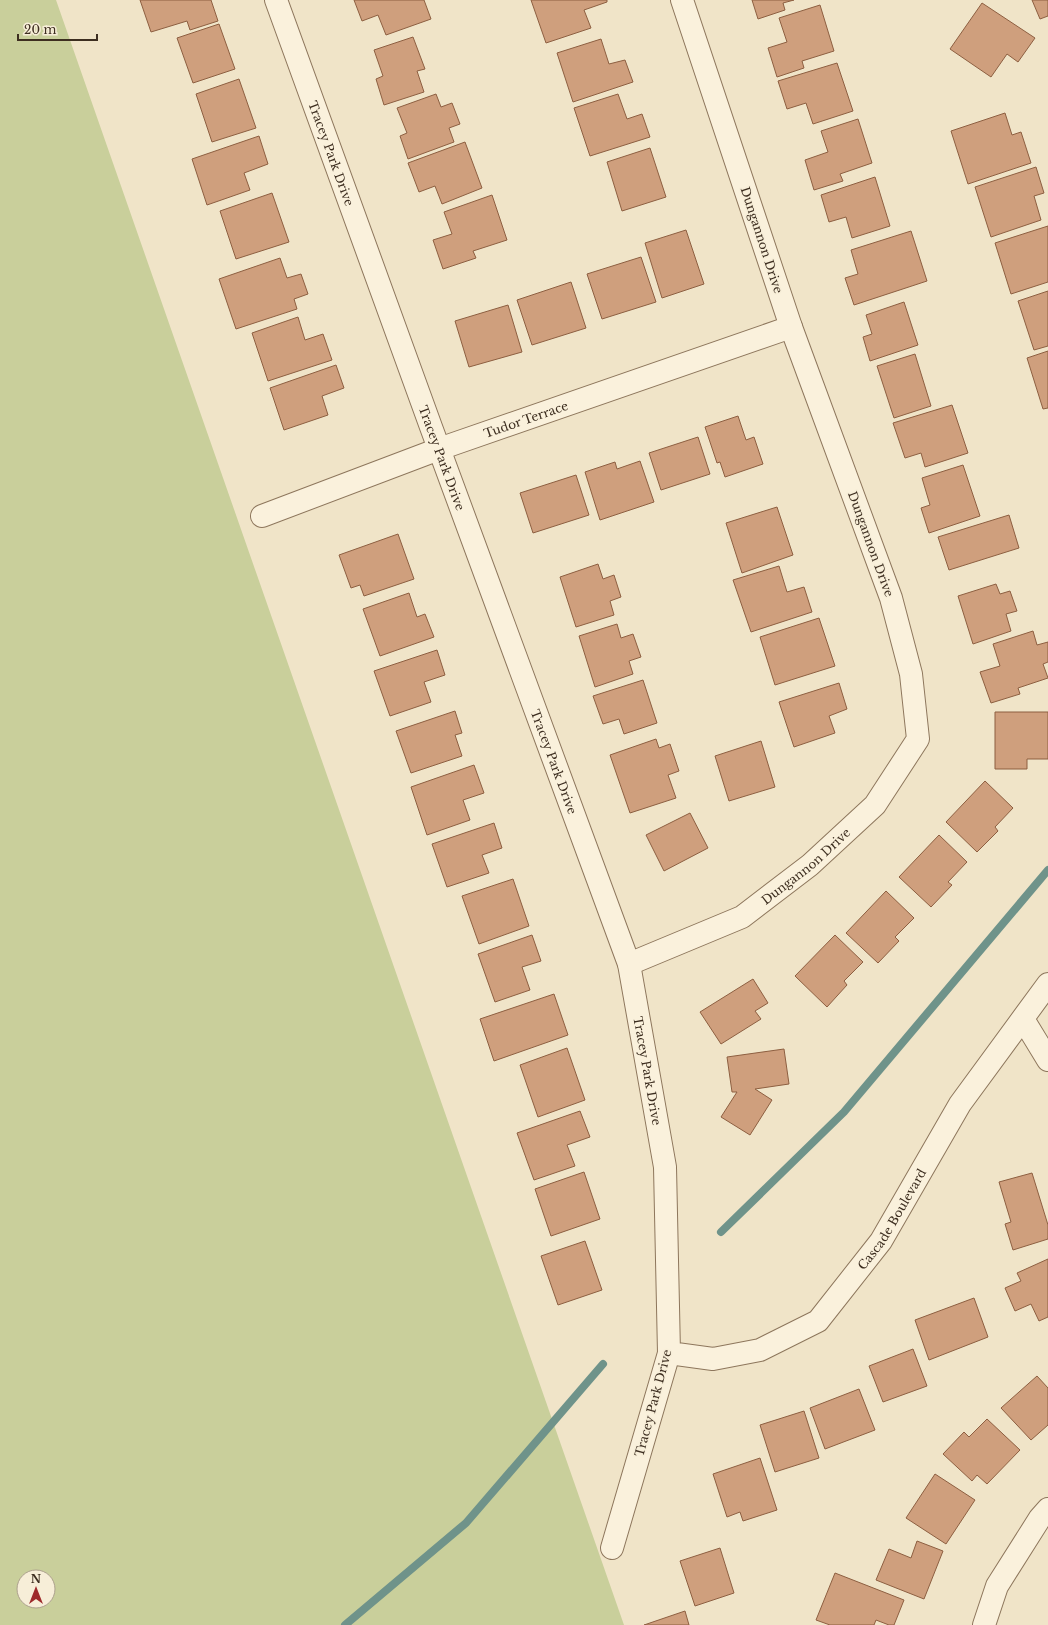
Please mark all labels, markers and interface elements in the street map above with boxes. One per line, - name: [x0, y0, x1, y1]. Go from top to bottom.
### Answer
- scale bar: [18, 16, 97, 42]
- text: 20 m: [24, 22, 56, 37]
- street label: Tracey Park Drive: [306, 99, 358, 208]
- street label: Dungannon Drive: [738, 185, 786, 295]
- street label: Tudor Terrace: [482, 397, 570, 440]
- street label: Tracey Park Drive: [416, 403, 469, 512]
- street label: Dungannon Drive: [845, 489, 897, 599]
- street label: Tracey Park Drive: [528, 707, 581, 816]
- street label: Dungannon Drive: [758, 824, 853, 907]
- street label: Tracey Park Drive: [631, 1015, 665, 1127]
- street label: Cascade Boulevard: [854, 1166, 929, 1272]
- street label: Tracey Park Drive: [631, 1348, 675, 1458]
- north arrow: [16, 1569, 56, 1609]
- text: N: [31, 1572, 42, 1586]

